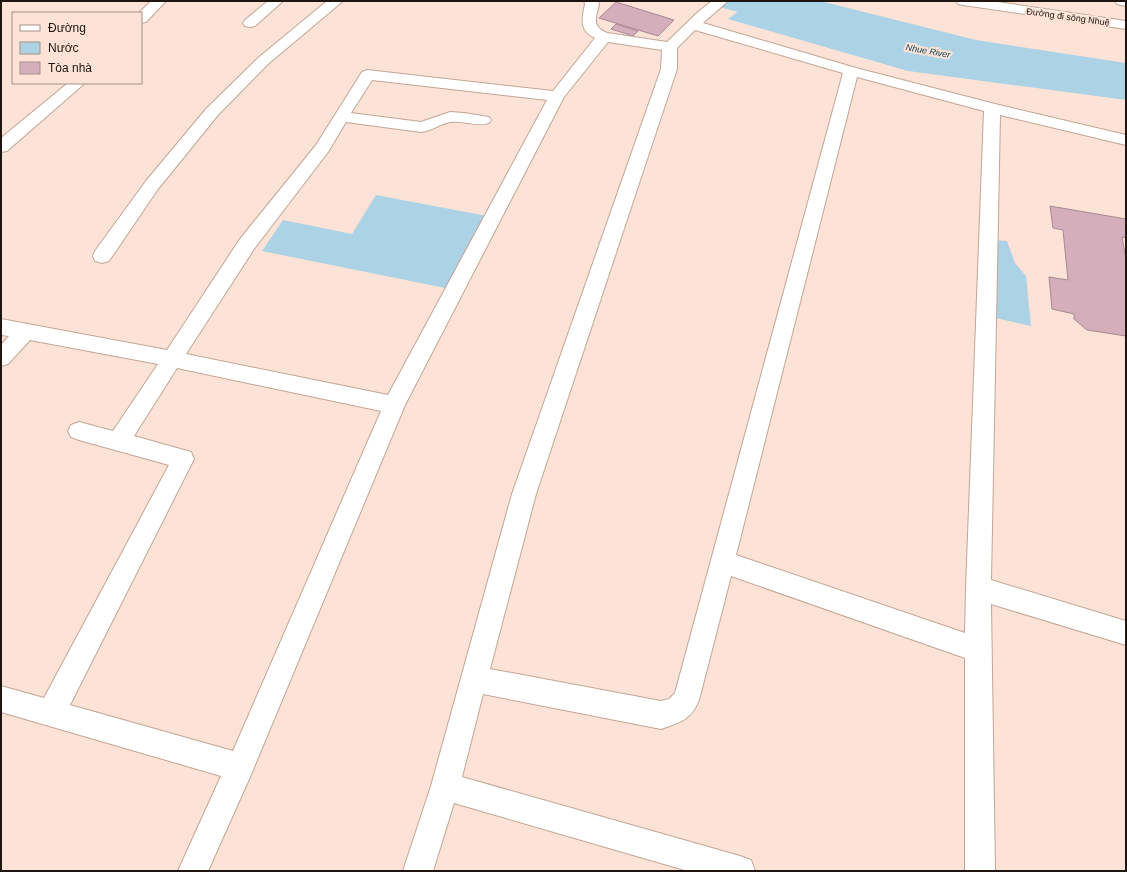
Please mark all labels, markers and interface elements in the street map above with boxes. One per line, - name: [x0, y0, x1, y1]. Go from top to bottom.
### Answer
- street label: Đường đi sông Nhuệ: [1026, 6, 1110, 28]
- legend: [12, 12, 142, 84]
- text: Đường: [48, 21, 86, 35]
- text: Nước: [48, 41, 79, 55]
- water label: Nhue River: [905, 42, 952, 60]
- text: Tòa nhà: [48, 61, 92, 75]

